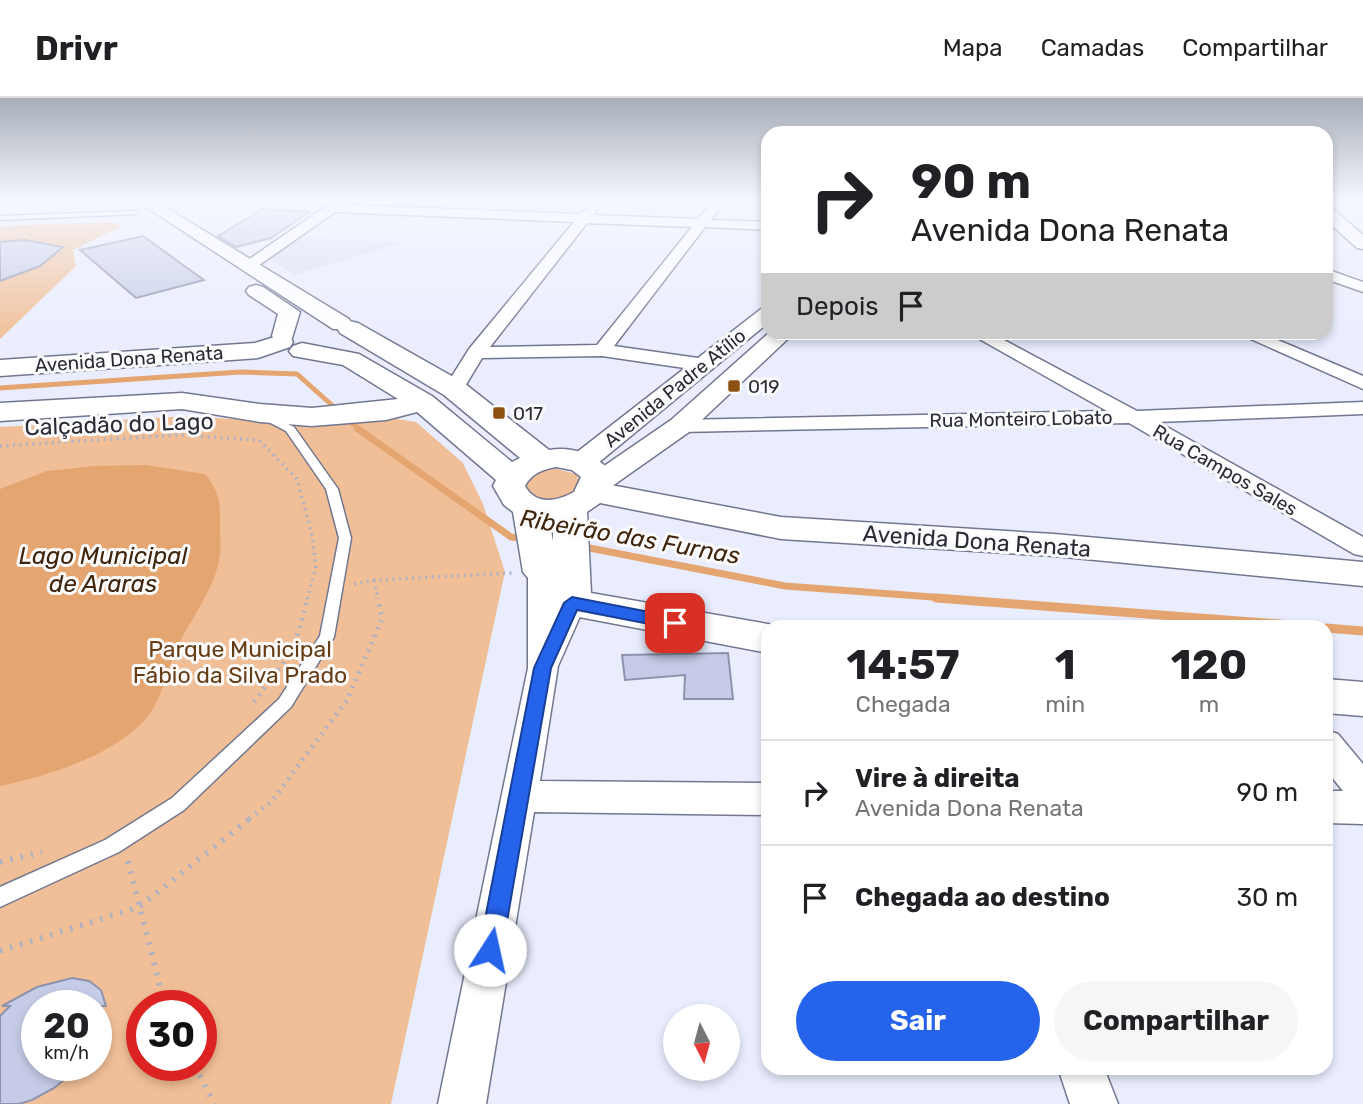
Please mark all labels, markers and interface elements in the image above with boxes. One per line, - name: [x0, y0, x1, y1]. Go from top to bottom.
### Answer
- text: Drivr: [35, 29, 118, 68]
- text: Mapa: [943, 34, 1003, 62]
- text: Camadas: [1041, 34, 1144, 62]
- text: Compartilhar: [1182, 34, 1328, 62]
- text: 90 m: [911, 152, 1031, 210]
- icon: right: [796, 154, 887, 245]
- text: Avenida Dona Renata: [911, 211, 1229, 249]
- icon: arrive: [892, 287, 930, 325]
- text: Depois: [796, 291, 878, 322]
- street label: Avenida Padre Atílio: [600, 324, 750, 452]
- street label: Avenida Dona Renata: [34, 341, 224, 377]
- place label: 019: [748, 375, 779, 398]
- marker: 019: [726, 378, 742, 394]
- place label: 017: [513, 402, 543, 425]
- marker: 017: [491, 405, 507, 421]
- street label: Rua Monteiro Lobato: [929, 406, 1113, 432]
- street label: Calçadão do Lago: [24, 407, 214, 441]
- street label: Rua Campos Sales: [1149, 419, 1301, 521]
- water label: Ribeirão das Furnas: [518, 504, 742, 570]
- street label: Avenida Dona Renata: [862, 519, 1092, 563]
- water label: Lago Municipal de Araras: [19, 542, 188, 598]
- pin: [645, 593, 705, 653]
- icon: arrive: [656, 604, 694, 642]
- park label: Parque Municipal Fábio da Silva Prado: [133, 635, 347, 689]
- text: 14:57: [847, 640, 960, 690]
- text: 1: [1055, 640, 1076, 690]
- text: 120: [1171, 640, 1247, 690]
- text: Chegada: [856, 690, 951, 718]
- text: min: [1045, 690, 1085, 718]
- text: m: [1199, 690, 1219, 718]
- text: Vire à direita: [855, 763, 1020, 794]
- icon: right: [796, 774, 834, 812]
- text: 90 m: [1237, 777, 1298, 808]
- text: Avenida Dona Renata: [855, 794, 1084, 822]
- icon: arrive: [796, 879, 834, 917]
- text: Chegada ao destino: [855, 882, 1110, 913]
- text: 30 m: [1236, 882, 1298, 913]
- position arrow: [453, 913, 527, 987]
- button: Sair: [796, 981, 1040, 1061]
- button: Compartilhar: [1054, 981, 1298, 1061]
- speed limit sign: 30: [126, 990, 217, 1081]
- north arrow: [663, 1004, 740, 1082]
- map controls: [663, 1004, 740, 1081]
- text: 20: [43, 1005, 90, 1047]
- text: km/h: [44, 1042, 89, 1064]

